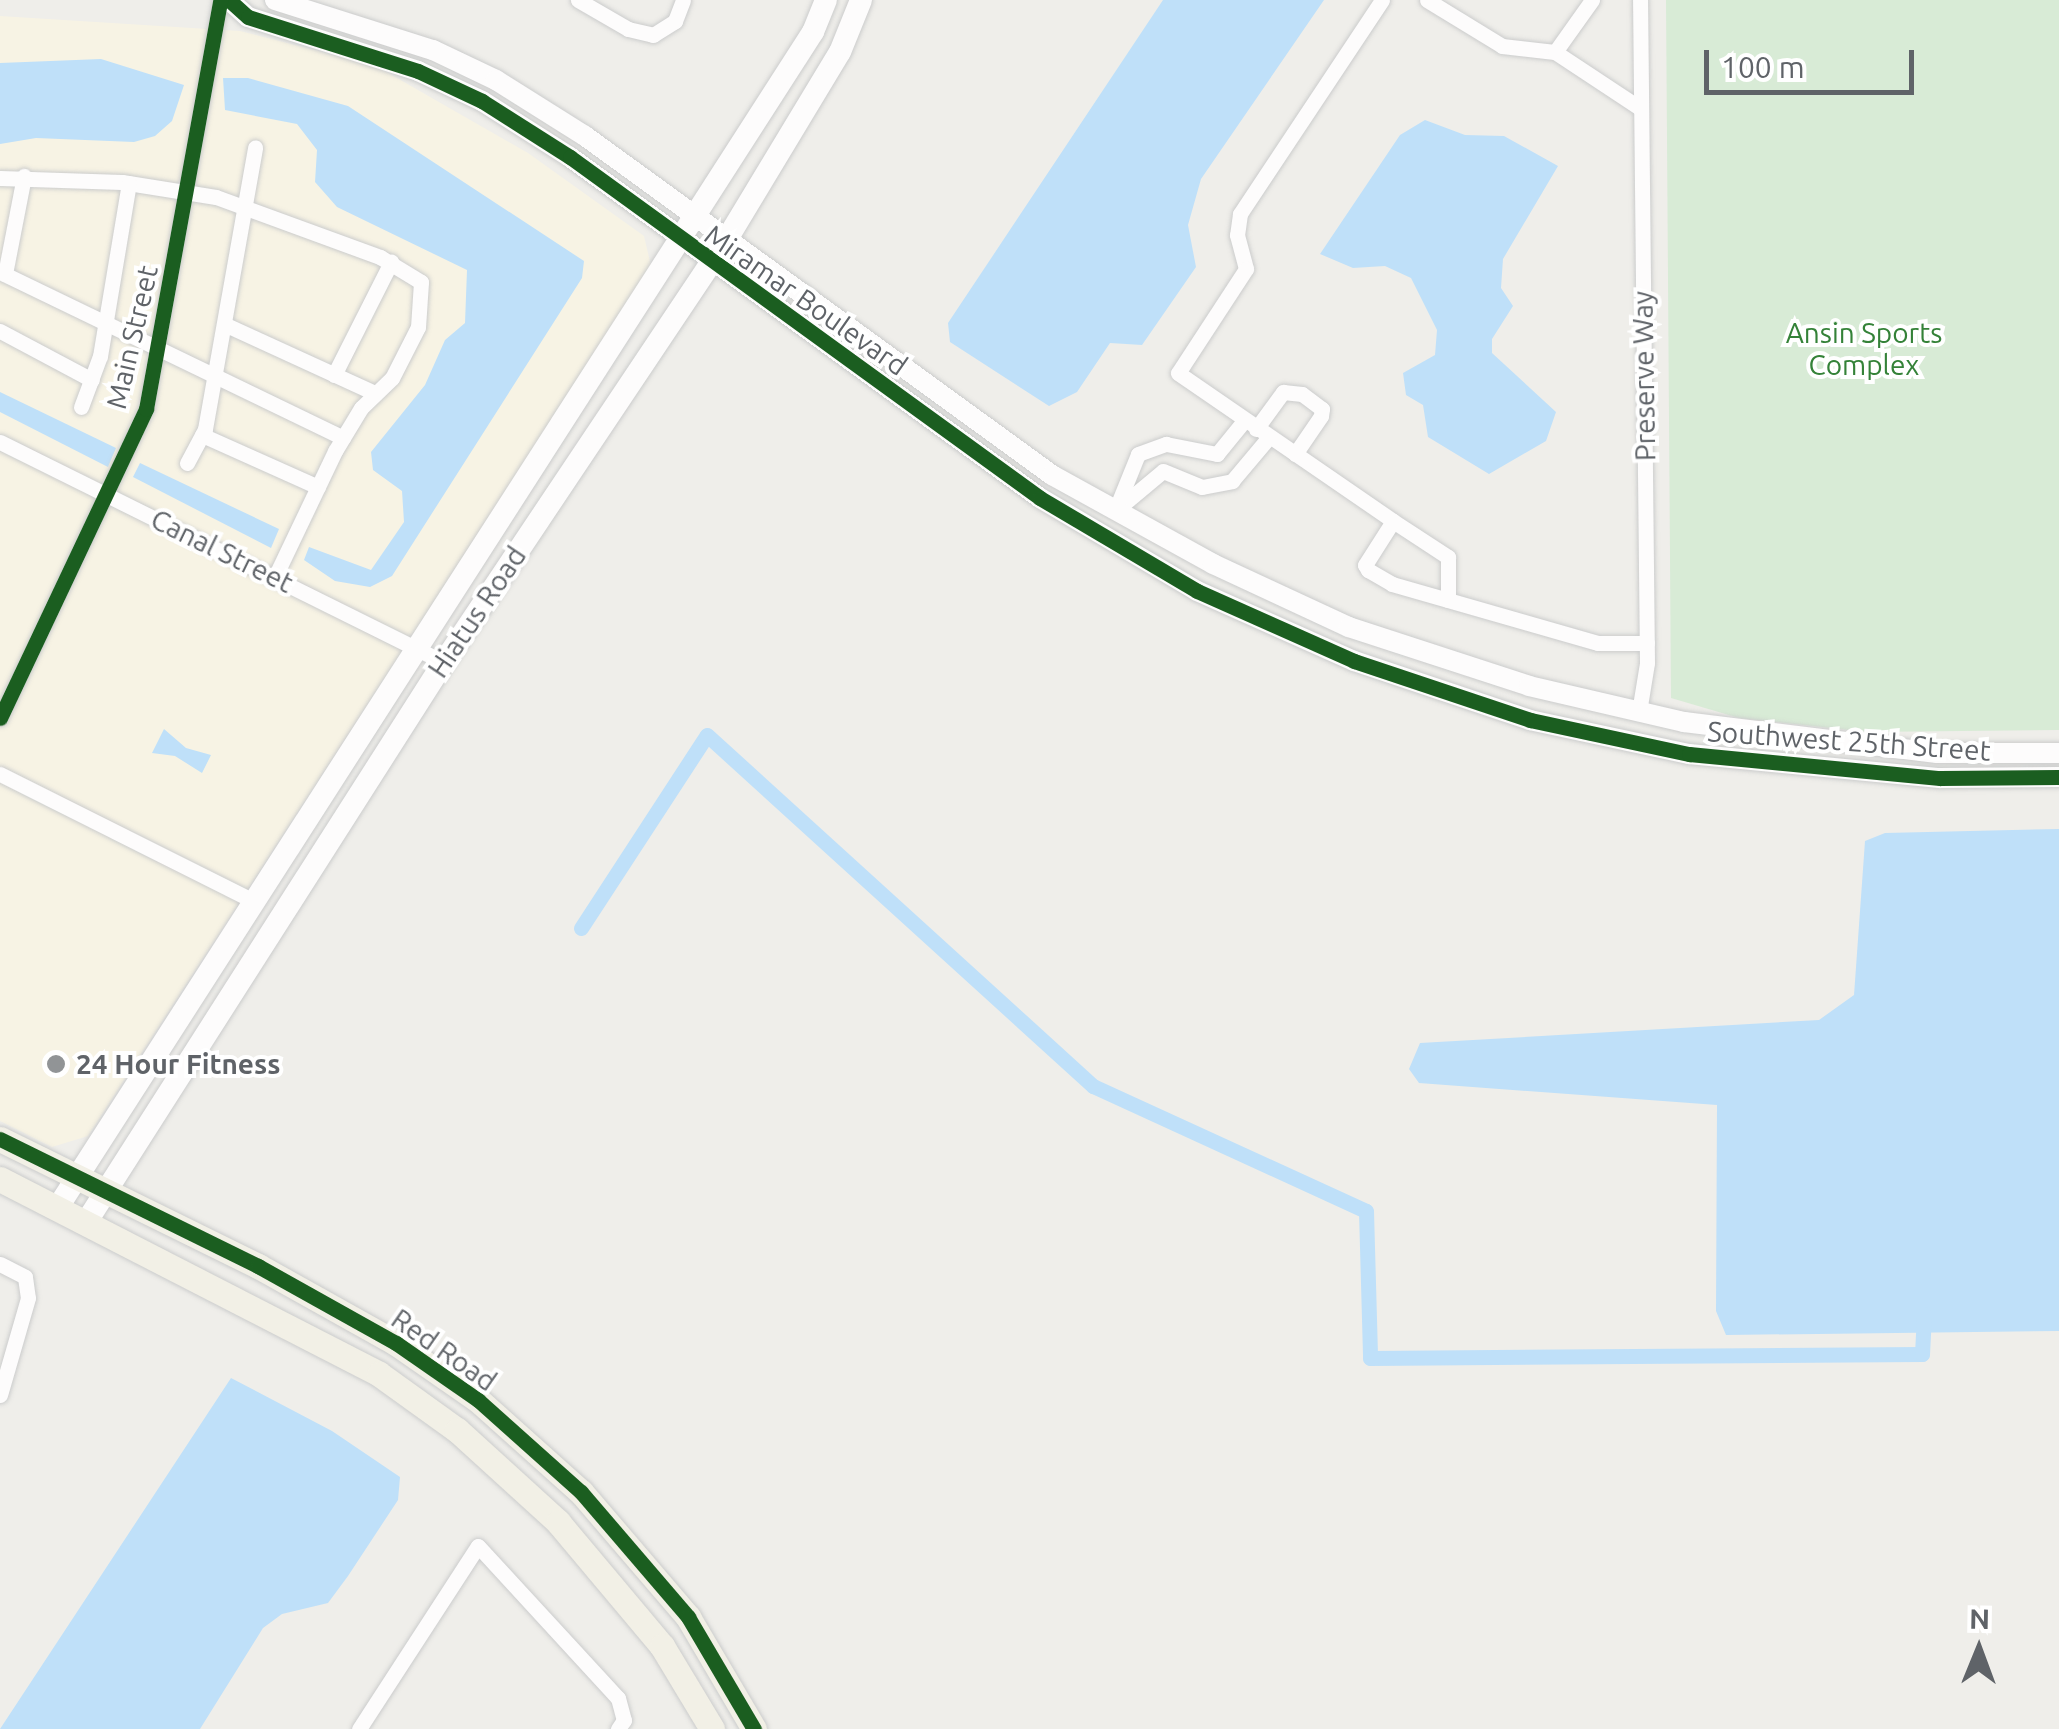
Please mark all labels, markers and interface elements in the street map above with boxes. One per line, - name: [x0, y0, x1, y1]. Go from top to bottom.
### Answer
- scale bar: [1709, 30, 1919, 92]
- text: 100 m: [1721, 50, 1805, 84]
- street label: Miramar Boulevard: [698, 218, 914, 382]
- street label: Main Street: [99, 262, 165, 412]
- street label: Preserve Way: [1626, 291, 1662, 461]
- park label: Ansin Sports Complex: [1786, 316, 1942, 382]
- street label: Canal Street: [145, 502, 299, 600]
- street label: Hiatus Road: [421, 540, 533, 684]
- street label: Southwest 25th Street: [1706, 714, 1992, 768]
- place label: 24 Hour Fitness: [76, 1047, 280, 1081]
- marker: 24 Hour Fitness: [45, 1053, 67, 1075]
- street label: Red Road: [385, 1302, 503, 1398]
- north arrow: [1929, 1599, 2029, 1699]
- text: N: [1969, 1603, 1990, 1634]

